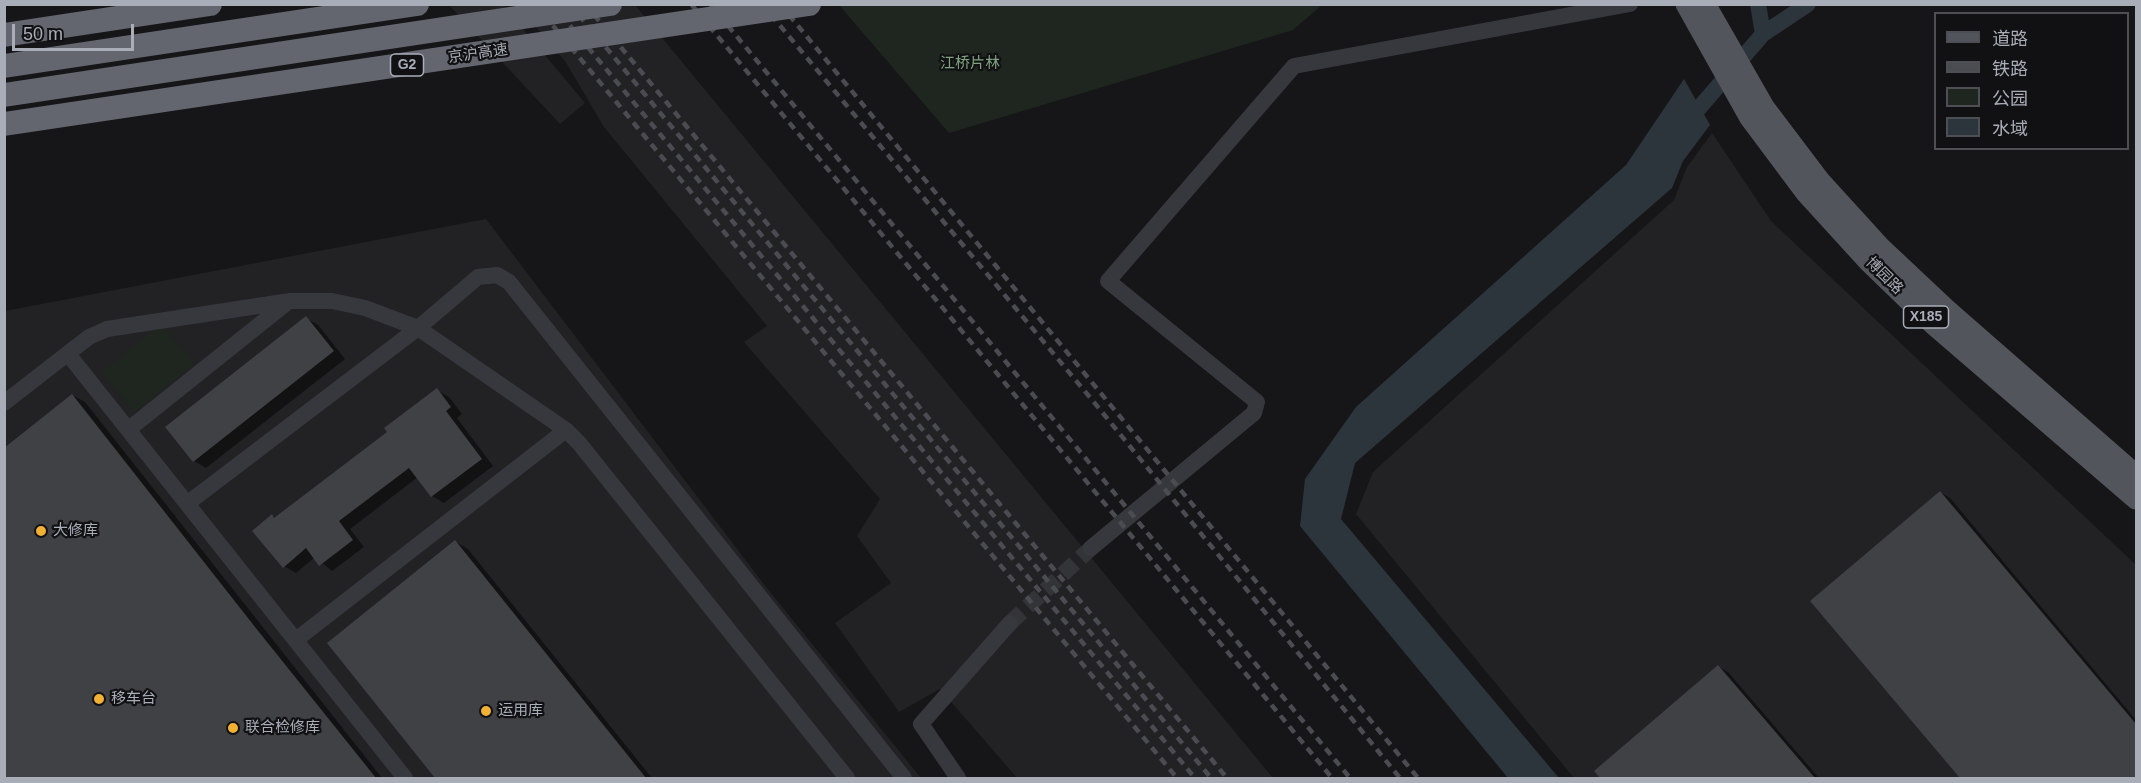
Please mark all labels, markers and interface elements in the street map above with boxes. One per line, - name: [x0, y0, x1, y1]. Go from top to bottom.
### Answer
- scale bar: [15, 12, 136, 50]
- legend: [1934, 12, 2129, 150]
- text: 50 m: [23, 24, 63, 44]
- text: 道路: [1992, 29, 2028, 49]
- street label: 京沪高速: [447, 41, 509, 67]
- road number: G2: [390, 54, 424, 76]
- park label: 江桥片林: [940, 55, 1000, 73]
- text: 铁路: [1992, 59, 2028, 79]
- text: 公园: [1992, 89, 2028, 109]
- text: 水域: [1992, 119, 2028, 139]
- street label: 博园路: [1862, 254, 1906, 298]
- road number: X185: [1904, 306, 1948, 328]
- place label: 大修库: [53, 522, 98, 540]
- marker: 大修库: [34, 524, 48, 538]
- place label: 移车台: [111, 690, 156, 708]
- marker: 移车台: [92, 692, 106, 706]
- place label: 运用库: [498, 702, 543, 720]
- marker: 运用库: [479, 704, 493, 718]
- place label: 联合检修库: [245, 719, 320, 737]
- marker: 联合检修库: [226, 721, 240, 735]

